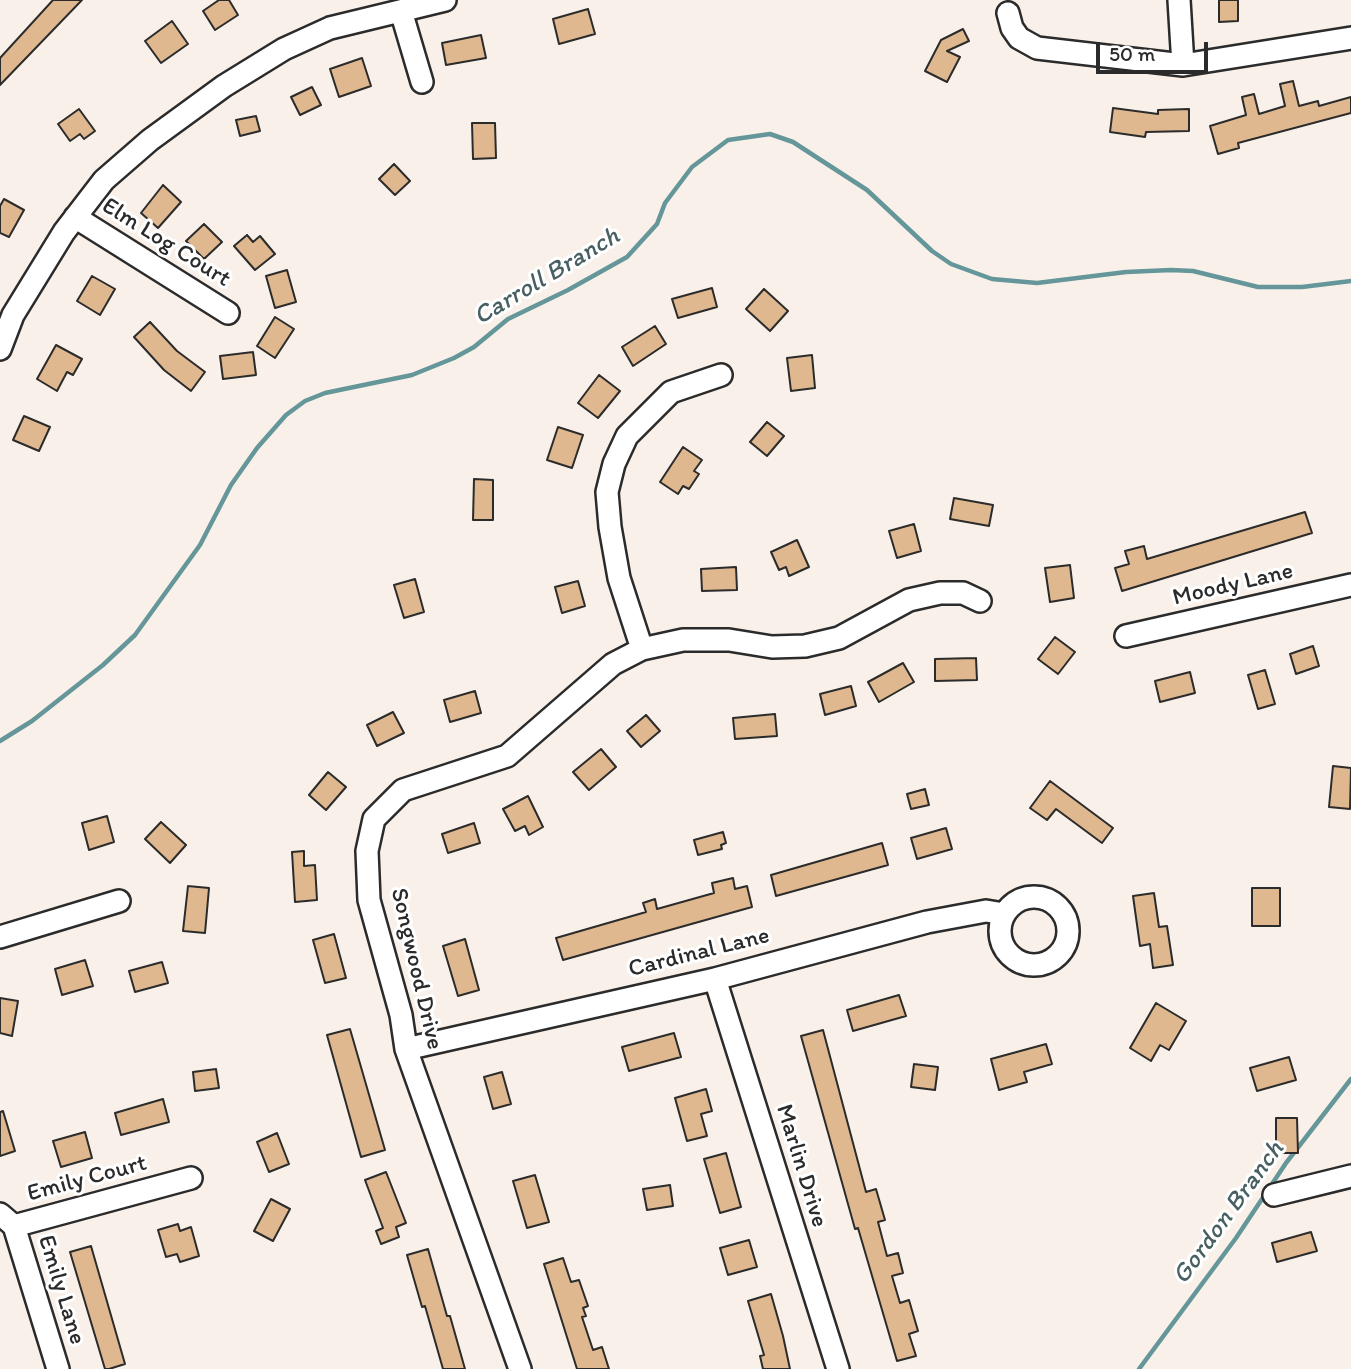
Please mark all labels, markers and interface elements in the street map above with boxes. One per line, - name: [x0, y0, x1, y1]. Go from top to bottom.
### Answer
- scale bar: [1099, 28, 1211, 72]
- text: 50 m: [1109, 41, 1155, 66]
- street label: Elm Log Court: [96, 192, 236, 294]
- water label: Carroll Branch: [468, 221, 626, 333]
- street label: Moody Lane: [1170, 557, 1296, 613]
- street label: Songwood Drive: [383, 885, 449, 1053]
- street label: Cardinal Lane: [626, 922, 772, 984]
- street label: Marlin Drive: [769, 1101, 833, 1231]
- water label: Gordon Branch: [1166, 1135, 1292, 1291]
- street label: Emily Court: [24, 1149, 150, 1209]
- street label: Emily Lane: [31, 1232, 91, 1348]

